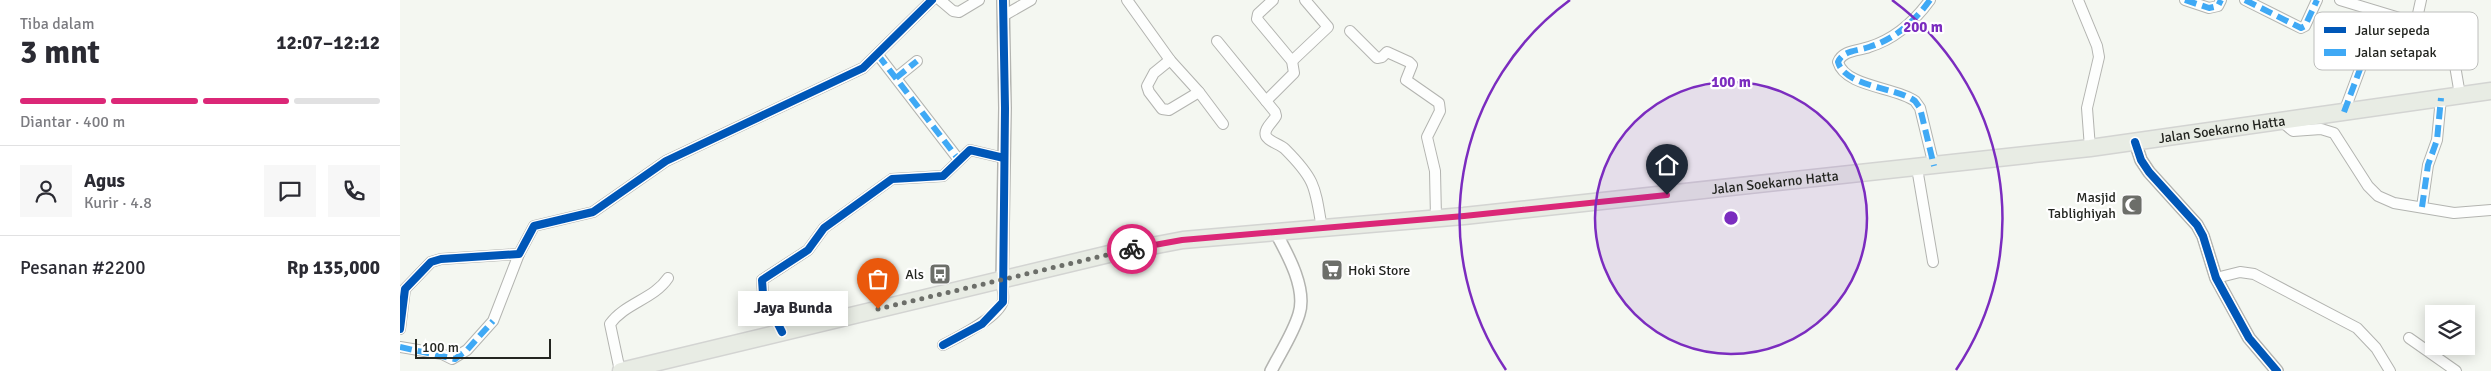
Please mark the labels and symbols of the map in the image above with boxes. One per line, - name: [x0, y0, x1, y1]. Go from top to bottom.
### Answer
- legend: [2314, 12, 2478, 70]
- text: 200 m: [1903, 18, 1943, 36]
- text: Jalur sepeda: [2355, 22, 2430, 39]
- text: Jalan setapak: [2355, 44, 2437, 61]
- text: 100 m: [1711, 73, 1751, 91]
- street label: Jalan Soekarno Hatta: [2157, 112, 2286, 147]
- pin: [1646, 144, 1688, 195]
- street label: Jalan Soekarno Hatta: [1711, 167, 1839, 198]
- place label: Masjid Tablighiyah: [2048, 189, 2116, 222]
- mosque icon: Masjid Tablighiyah: [2120, 193, 2144, 217]
- centre of rings: [1722, 209, 1740, 227]
- courier: [1107, 224, 1157, 274]
- pin: [857, 258, 899, 309]
- supermarket icon: Hoki Store: [1320, 258, 1344, 282]
- bus stop icon: Als: [928, 262, 952, 286]
- place label: Hoki Store: [1348, 262, 1410, 279]
- place label: Als: [905, 266, 924, 283]
- callout: Jaya Bunda: [738, 292, 848, 326]
- scale bar: [415, 336, 551, 359]

